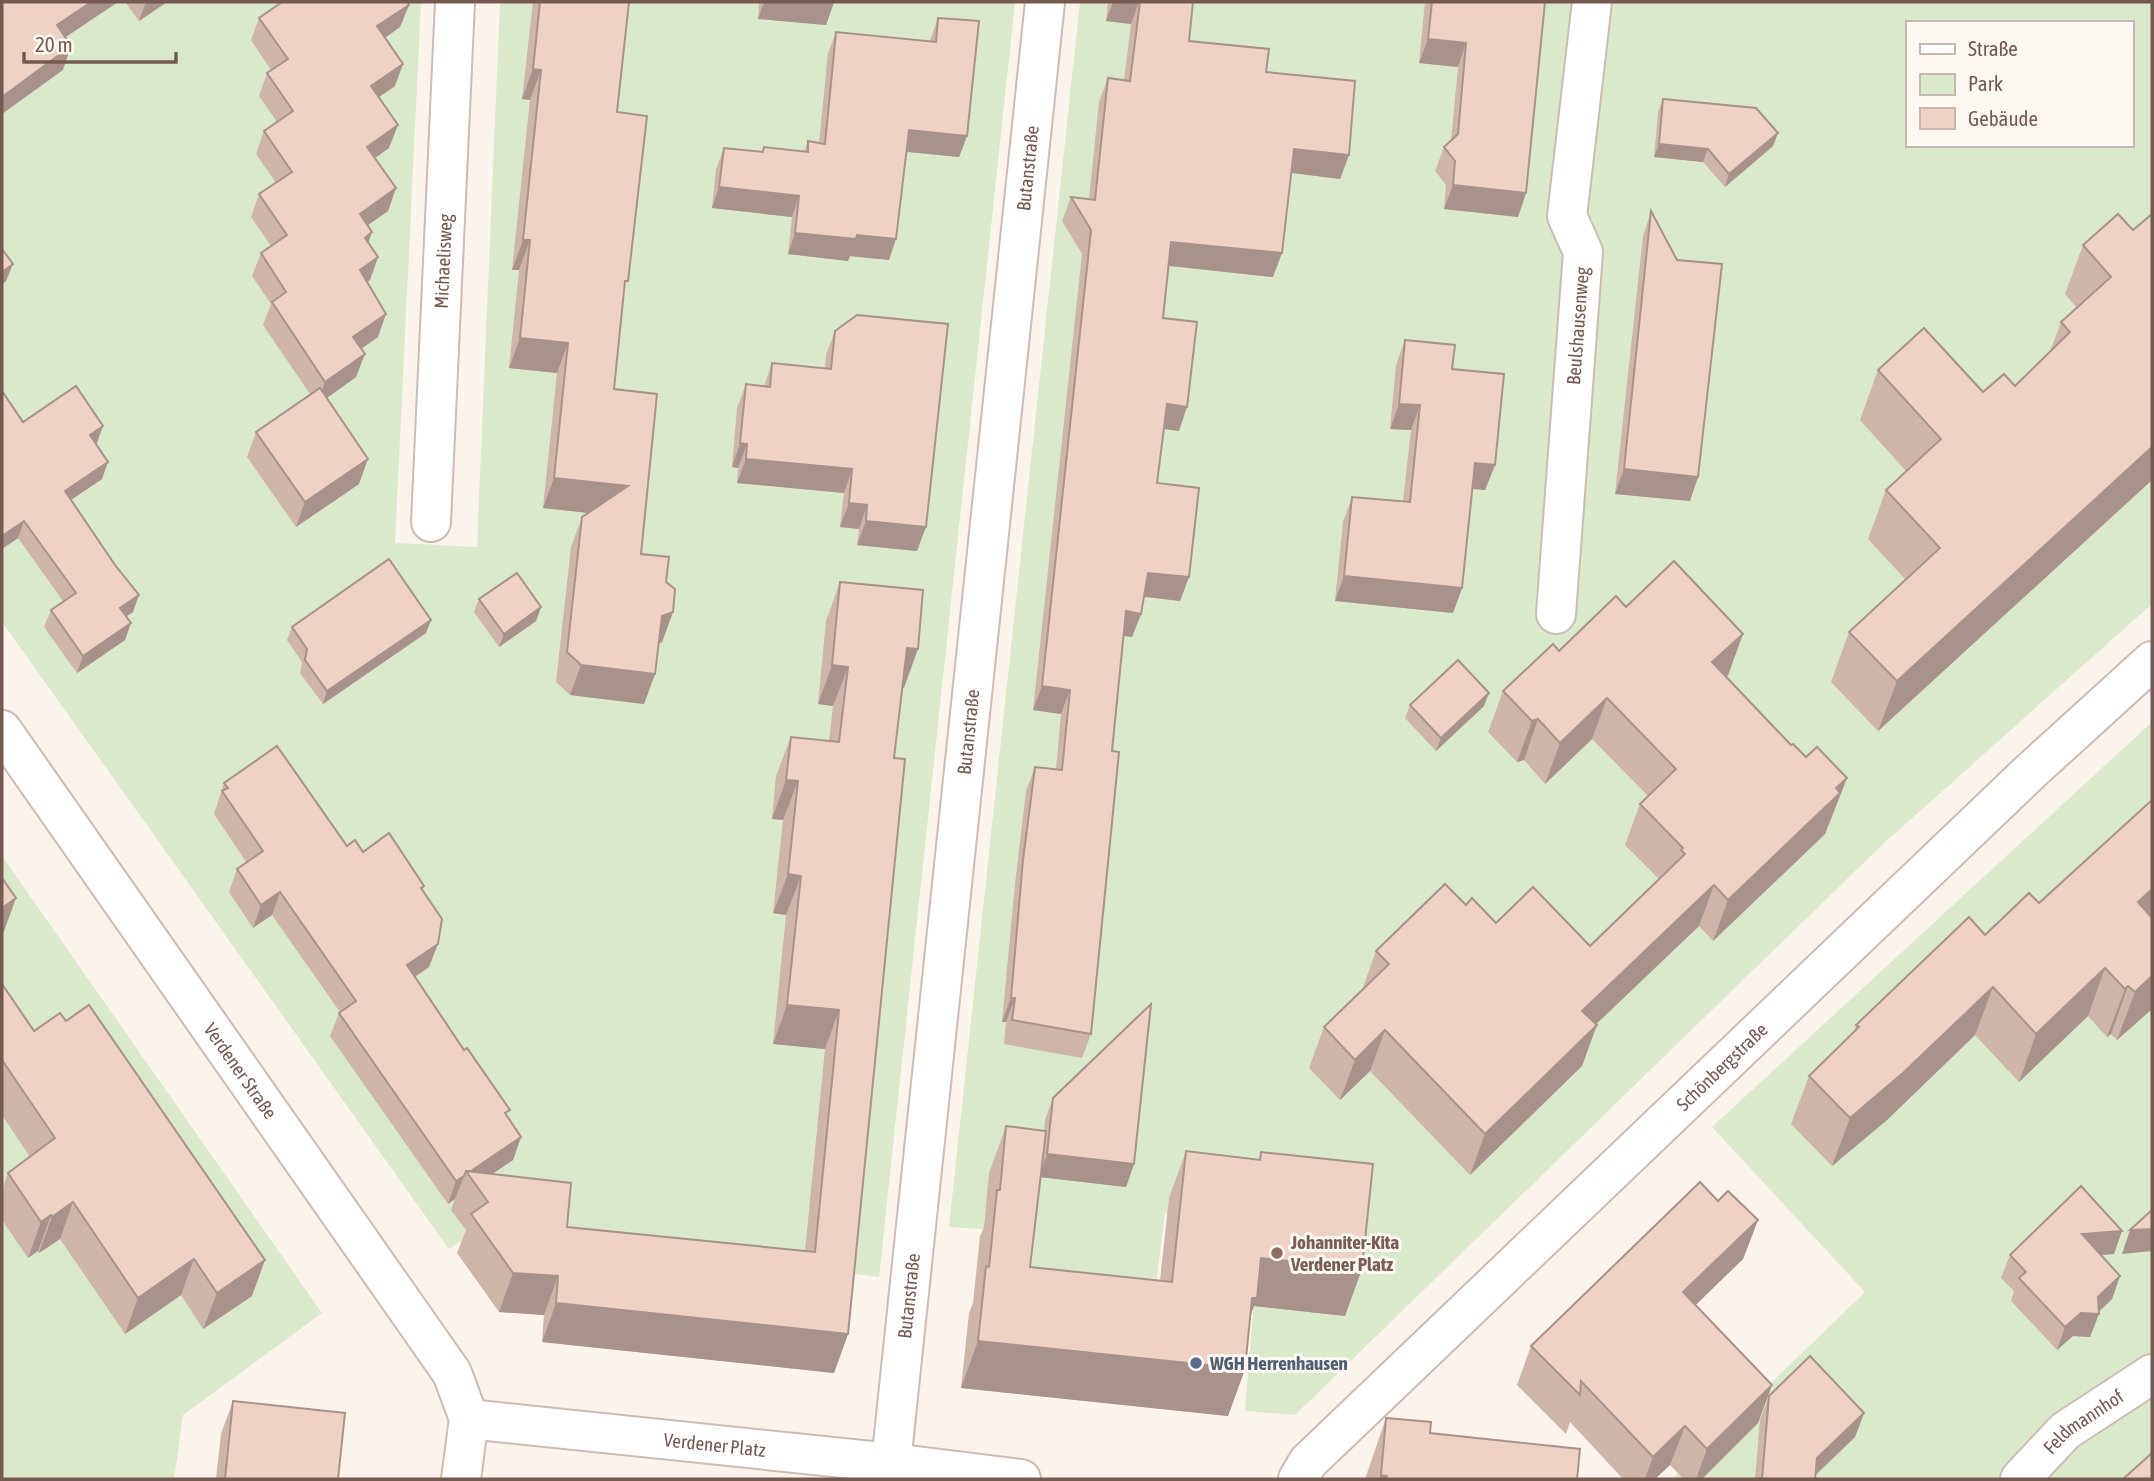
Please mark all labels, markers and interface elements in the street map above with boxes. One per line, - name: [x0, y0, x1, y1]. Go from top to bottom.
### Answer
- scale bar: [24, 21, 177, 65]
- legend: [1906, 21, 2133, 147]
- text: 20 m: [35, 32, 73, 56]
- text: Straße: [1968, 36, 2018, 60]
- text: Park: [1968, 71, 2003, 95]
- text: Gebäude: [1968, 106, 2038, 130]
- street label: Butanstraße: [1012, 124, 1043, 212]
- street label: Michaelisweg: [430, 213, 456, 309]
- street label: Beulshausenweg: [1562, 265, 1593, 386]
- street label: Butanstraße: [953, 688, 983, 776]
- street label: Schönbergstraße: [1672, 1018, 1772, 1115]
- street label: Verdener Straße: [199, 1019, 282, 1123]
- place label: Johanniter-Kita Verdener Platz: [1290, 1231, 1399, 1275]
- marker: Johanniter-Kita Verdener Platz: [1269, 1245, 1285, 1261]
- street label: Butanstraße: [893, 1252, 924, 1340]
- place label: WGH Herrenhausen: [1209, 1352, 1348, 1374]
- marker: WGH Herrenhausen: [1188, 1355, 1204, 1371]
- street label: Feldmannhof: [2039, 1385, 2127, 1458]
- street label: Verdener Platz: [663, 1428, 767, 1461]

